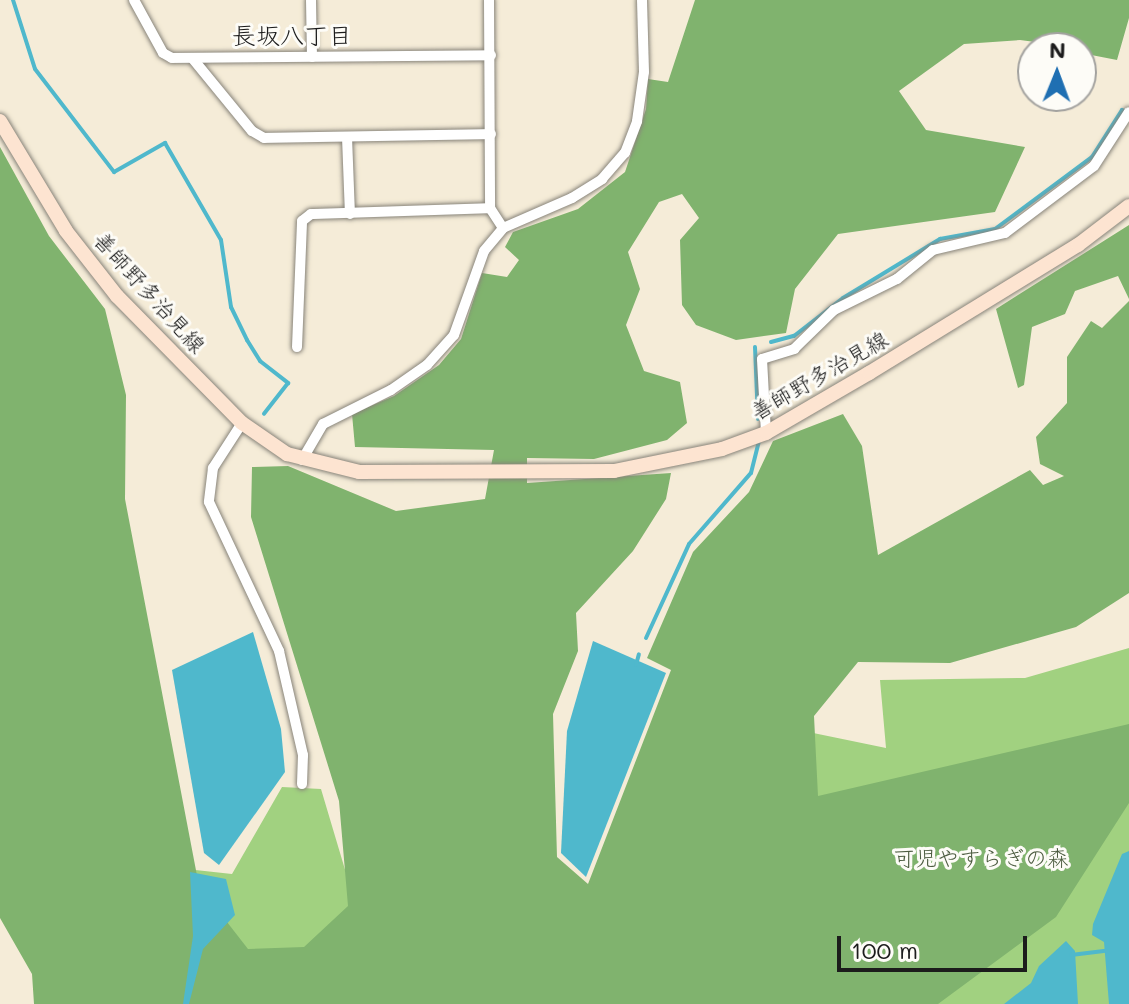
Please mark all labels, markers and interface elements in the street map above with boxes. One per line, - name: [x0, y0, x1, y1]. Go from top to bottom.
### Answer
- district label: 長坂八丁目: [232, 21, 352, 49]
- north arrow: [1017, 32, 1097, 112]
- text: N: [1049, 35, 1066, 64]
- street label: 善師野多治見線: [89, 226, 211, 358]
- street label: 善師野多治見線: [746, 325, 892, 425]
- park label: 可児やすらぎの森: [893, 845, 1069, 871]
- scale bar: [841, 920, 1031, 970]
- text: 100 m: [851, 934, 918, 965]

